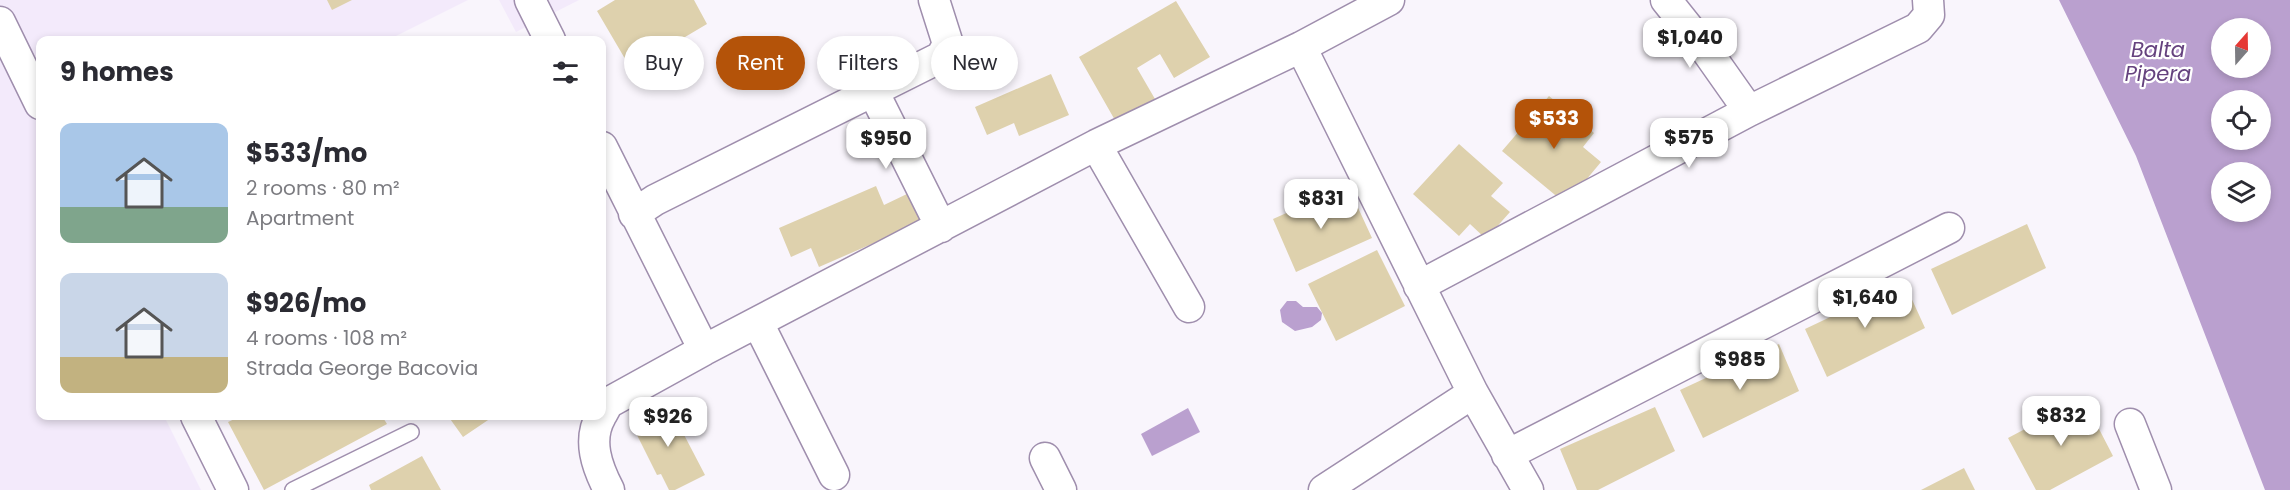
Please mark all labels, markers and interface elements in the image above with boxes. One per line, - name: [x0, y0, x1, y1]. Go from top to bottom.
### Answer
- pin: $1,040: [1641, 18, 1739, 69]
- north arrow: [2211, 18, 2271, 78]
- map controls: [2211, 18, 2271, 222]
- text: $1,040: [1657, 23, 1723, 51]
- water label: Balta Pipera: [2125, 35, 2191, 88]
- chip: Buy: [624, 36, 704, 90]
- chip: Rent: [716, 36, 805, 90]
- chip: Filters: [817, 36, 919, 90]
- chip: New: [931, 36, 1018, 90]
- text: 9 homes: [60, 54, 174, 90]
- icon: filters: [549, 56, 582, 89]
- button: locate: [2211, 90, 2271, 150]
- pin: $533: [1518, 99, 1590, 150]
- text: $533: [1529, 104, 1579, 132]
- pin: $575: [1653, 118, 1725, 169]
- pin: $950: [850, 119, 922, 170]
- text: $575: [1664, 123, 1714, 151]
- text: $950: [860, 124, 912, 152]
- text: $533/mo: [246, 135, 367, 171]
- icon: home: [108, 147, 180, 219]
- button: layers: [2211, 162, 2271, 222]
- text: 2 rooms · 80 m²: [246, 174, 400, 202]
- pin: $831: [1285, 179, 1357, 230]
- text: $831: [1298, 184, 1344, 212]
- text: Apartment: [246, 204, 354, 232]
- pin: $1,640: [1816, 278, 1914, 329]
- text: $1,640: [1832, 283, 1898, 311]
- text: $926/mo: [246, 285, 366, 321]
- icon: home: [108, 297, 180, 369]
- text: 4 rooms · 108 m²: [246, 324, 407, 352]
- pin: $985: [1704, 340, 1776, 391]
- text: $985: [1714, 345, 1766, 373]
- text: Strada George Bacovia: [246, 354, 478, 382]
- pin: $832: [2025, 396, 2097, 447]
- pin: $926: [632, 397, 704, 448]
- text: $832: [2036, 401, 2086, 429]
- text: $926: [643, 402, 693, 430]

